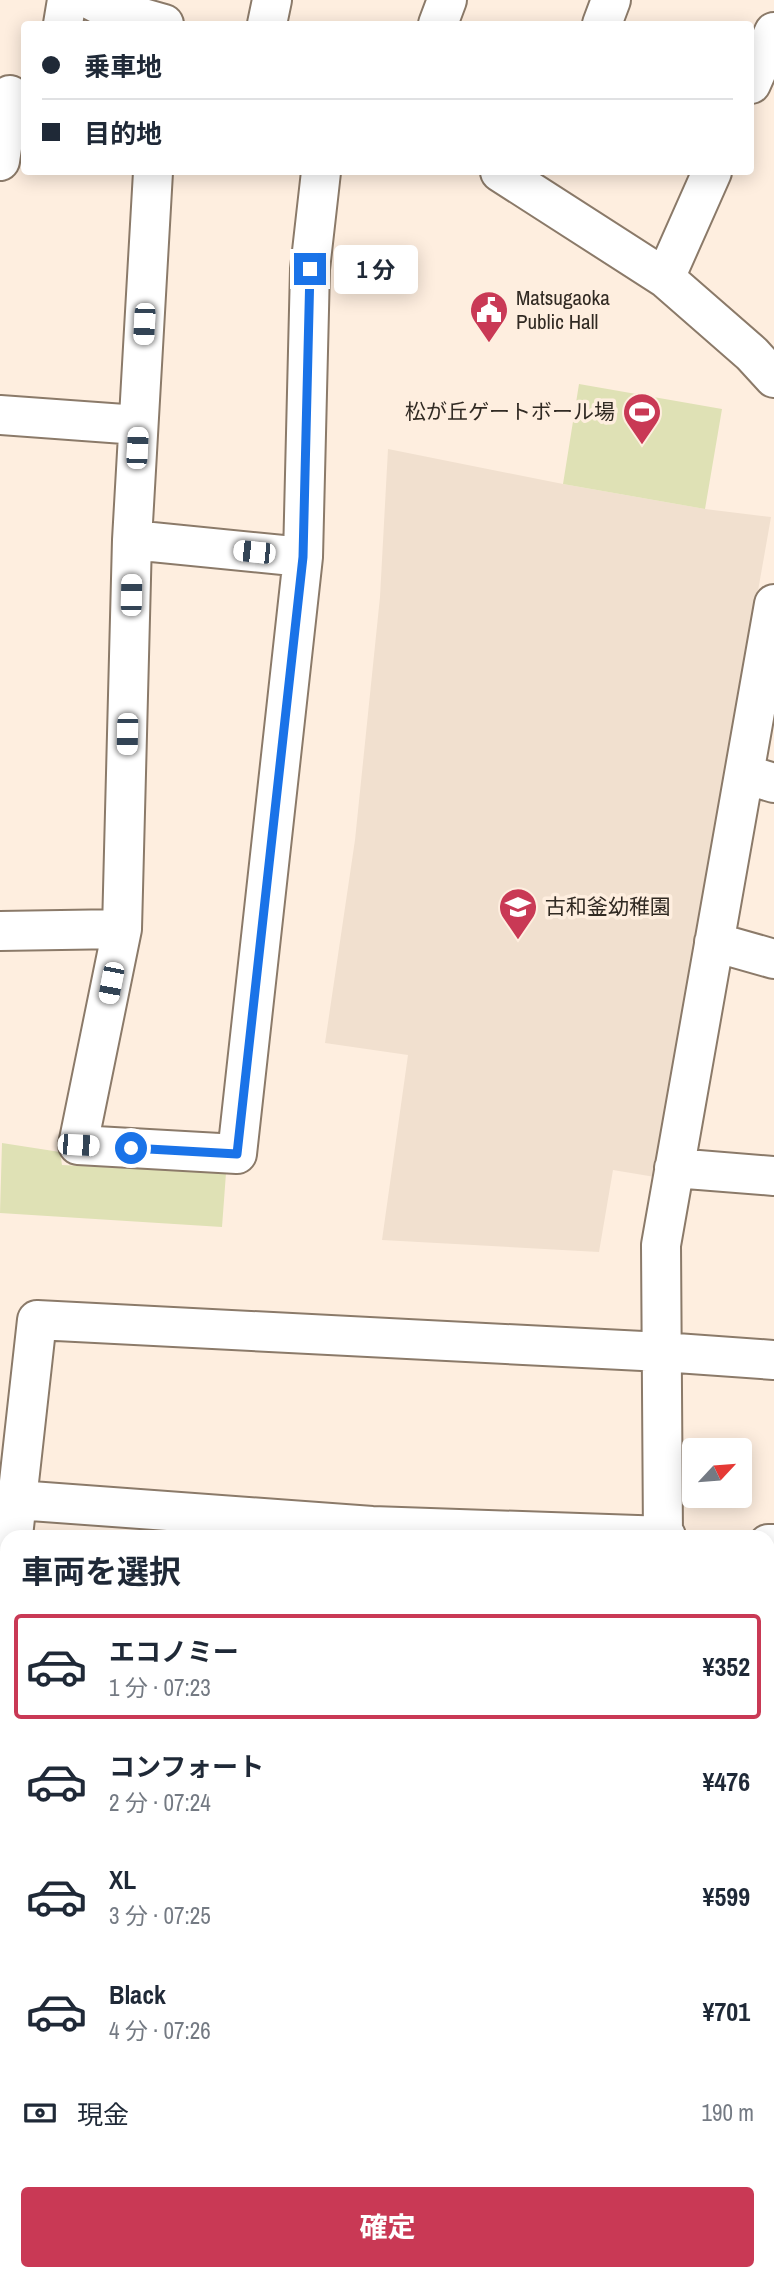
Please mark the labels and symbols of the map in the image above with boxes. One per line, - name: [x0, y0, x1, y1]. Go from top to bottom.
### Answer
- callout: 1 分: [334, 244, 418, 294]
- route end: [294, 253, 326, 285]
- place label: Matsugaoka Public Hall: [516, 283, 610, 336]
- public building icon: Matsugaoka Public Hall: [468, 289, 510, 344]
- car: [133, 302, 156, 346]
- sports icon: 松が丘ゲートボール場: [621, 391, 663, 446]
- place label: 松が丘ゲートボール場: [405, 397, 615, 426]
- car: [126, 426, 149, 470]
- car: [233, 539, 276, 565]
- car: [121, 574, 142, 616]
- car: [117, 713, 138, 755]
- school or university icon: 古和釜幼稚園: [497, 886, 539, 941]
- place label: 古和釜幼稚園: [545, 892, 671, 921]
- car: [97, 960, 126, 1006]
- route start: [115, 1132, 147, 1164]
- car: [57, 1133, 100, 1157]
- north arrow: [682, 1438, 752, 1508]

